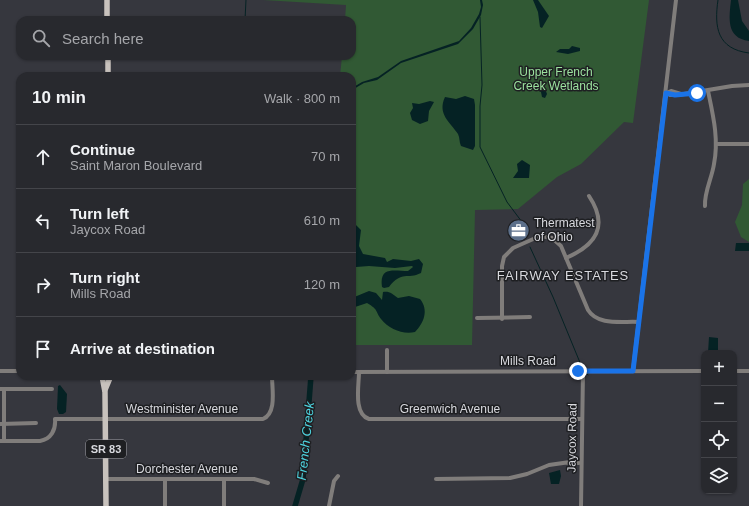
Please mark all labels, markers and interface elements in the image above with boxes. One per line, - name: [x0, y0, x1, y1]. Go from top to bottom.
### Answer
- search box: [16, 16, 356, 60]
- icon: search: [30, 27, 52, 49]
- text: Search here: [62, 30, 144, 47]
- park label: Upper French Creek Wetlands: [513, 65, 599, 93]
- route start: [688, 84, 706, 102]
- text: 10 min: [32, 88, 86, 107]
- text: Walk · 800 m: [264, 91, 340, 106]
- text: Continue: [70, 141, 135, 158]
- icon: ahead: [32, 146, 54, 168]
- text: 70 m: [311, 149, 340, 164]
- text: Saint Maron Boulevard: [70, 158, 202, 173]
- text: Turn left: [70, 205, 129, 222]
- icon: left: [32, 210, 54, 232]
- text: 610 m: [304, 213, 340, 228]
- place label: Thermatest of Ohio: [534, 216, 595, 244]
- office icon: Thermatest of Ohio: [505, 217, 531, 243]
- text: Jaycox Road: [70, 222, 145, 237]
- district label: FAIRWAY ESTATES: [497, 268, 629, 283]
- text: Turn right: [70, 269, 140, 286]
- icon: right: [32, 274, 54, 296]
- text: 120 m: [304, 277, 340, 292]
- text: Mills Road: [70, 286, 131, 301]
- icon: arrive: [32, 338, 54, 360]
- text: Arrive at destination: [70, 340, 215, 357]
- map controls: [701, 350, 737, 494]
- button: +: [701, 350, 737, 386]
- street label: Mills Road: [500, 354, 556, 368]
- route end: [569, 362, 587, 380]
- button: −: [701, 386, 737, 422]
- water label: French Creek: [294, 400, 317, 481]
- street label: Westminister Avenue: [126, 402, 238, 416]
- street label: Greenwich Avenue: [400, 402, 501, 416]
- street label: Jaycox Road: [564, 403, 580, 473]
- button: locate: [701, 422, 737, 458]
- road number: SR 83: [86, 440, 126, 458]
- button: layers: [701, 458, 737, 494]
- street label: Dorchester Avenue: [136, 462, 238, 476]

